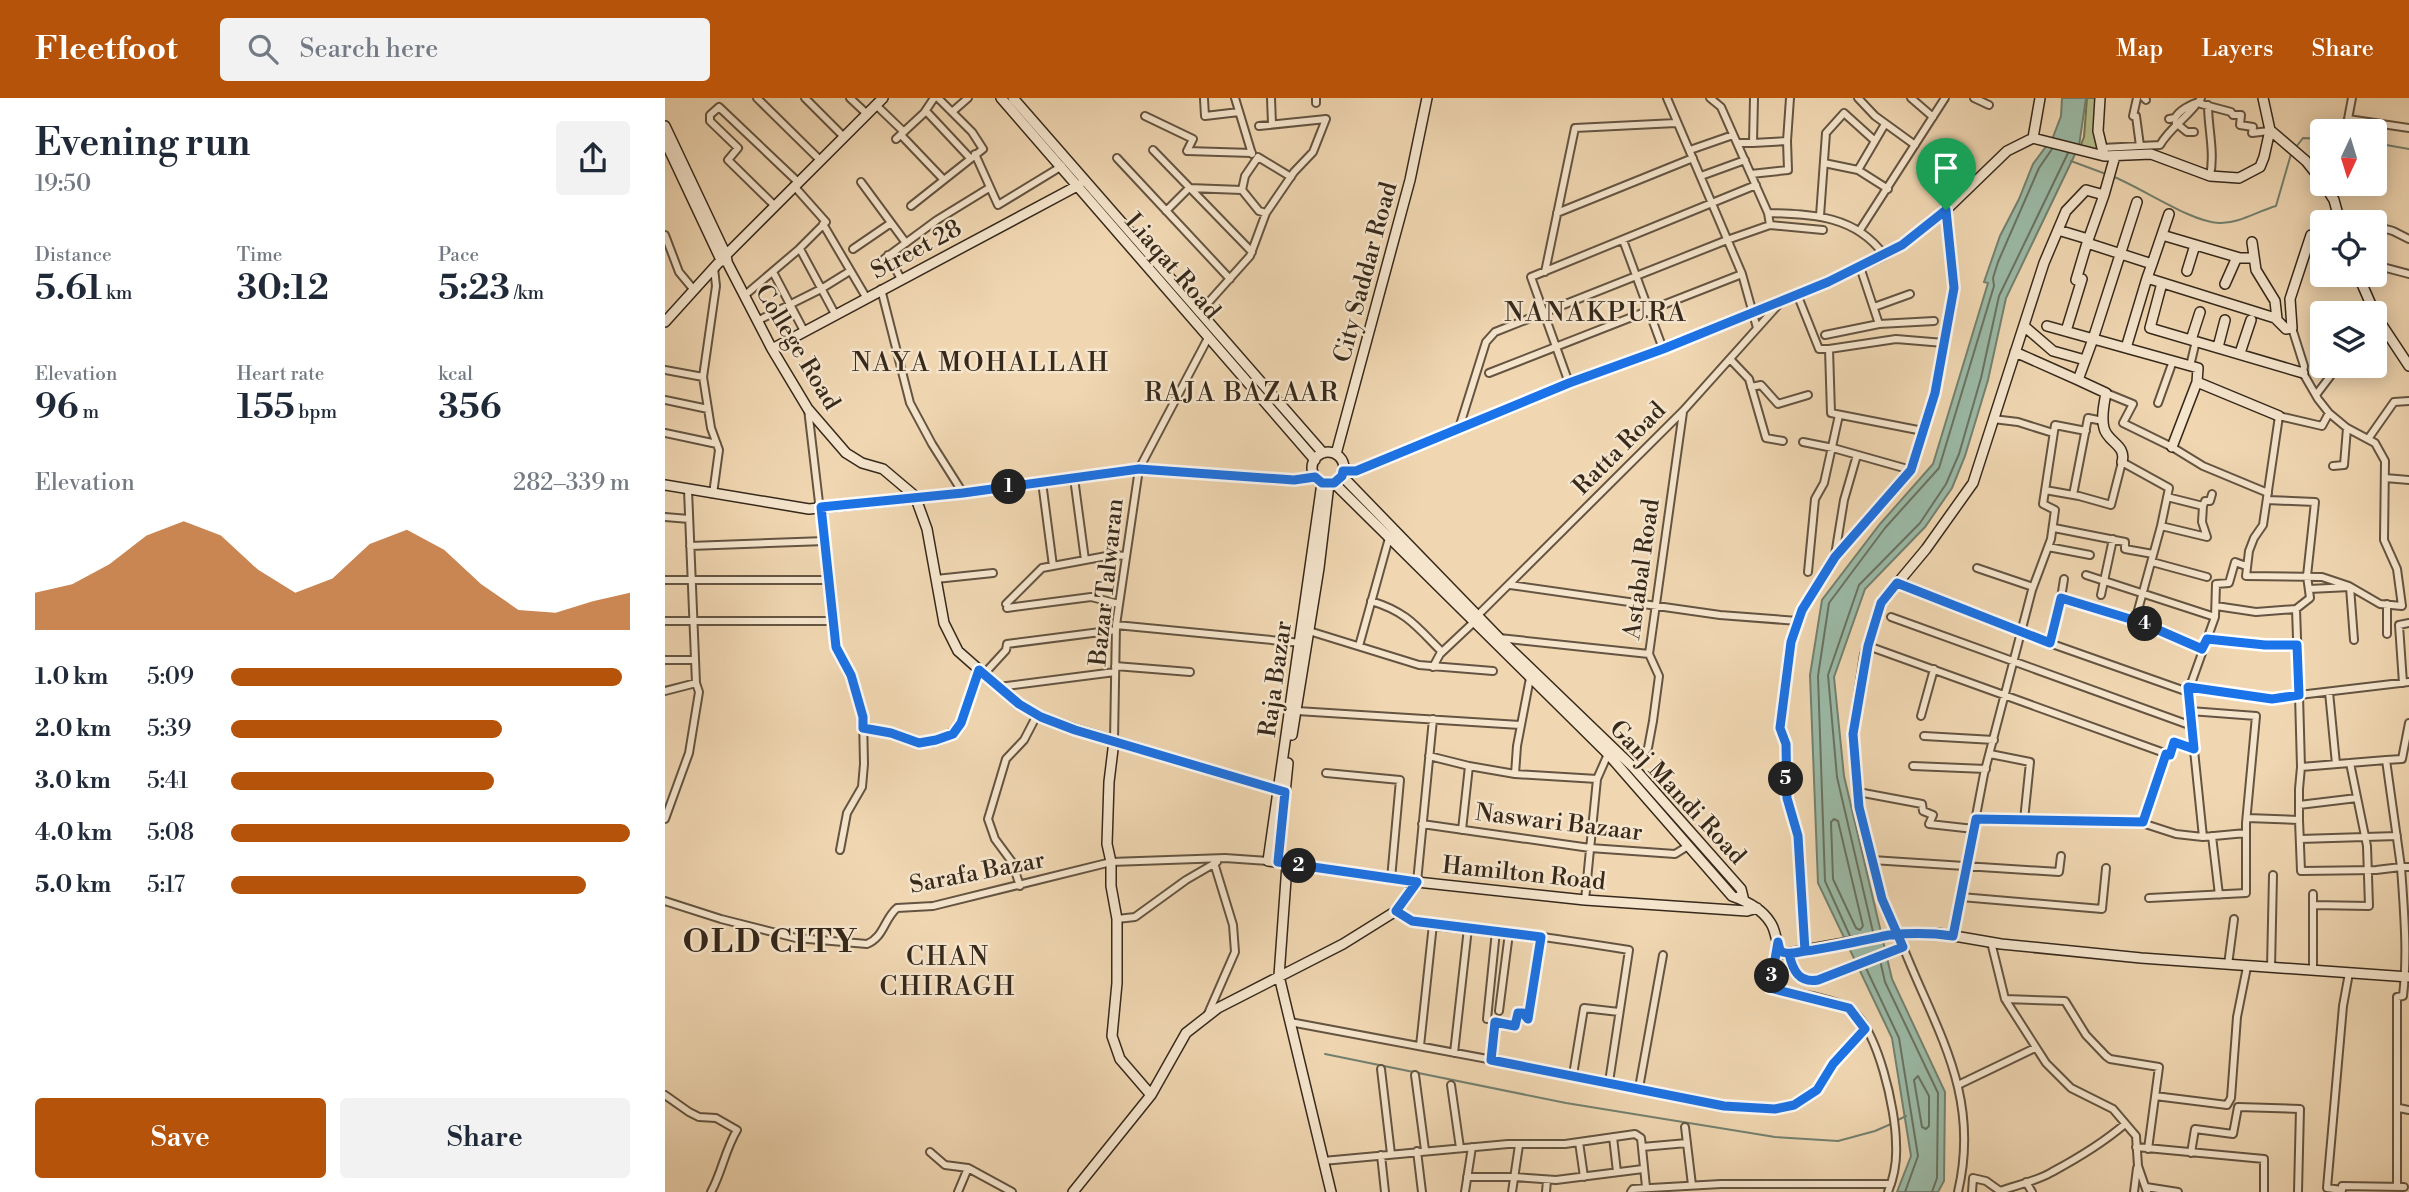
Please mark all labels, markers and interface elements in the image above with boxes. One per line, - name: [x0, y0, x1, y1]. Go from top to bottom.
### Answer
- search box: [220, 18, 710, 81]
- text: Fleetfoot: [35, 29, 178, 70]
- icon: search: [244, 30, 282, 68]
- text: Search here: [300, 33, 438, 65]
- text: Map: [2116, 34, 2163, 64]
- text: Layers: [2201, 34, 2273, 64]
- text: Share: [2311, 34, 2374, 64]
- north arrow: [2310, 119, 2387, 196]
- map controls: [2310, 119, 2387, 378]
- text: Evening run: [35, 120, 250, 167]
- button: share: [556, 121, 630, 195]
- pin: [1916, 138, 1976, 210]
- icon: arrive: [1927, 149, 1965, 187]
- text: 19:50: [35, 170, 91, 198]
- street label: City Saddar Road: [1327, 178, 1405, 366]
- street label: Liaqat Road: [1118, 207, 1227, 326]
- button: locate: [2310, 210, 2387, 287]
- street label: Street 28: [866, 214, 967, 286]
- text: Distance: [35, 243, 112, 267]
- text: Time: [237, 243, 282, 267]
- text: Pace: [438, 243, 479, 267]
- text: 5.61: [35, 267, 102, 310]
- text: 30:12: [237, 267, 329, 310]
- text: 5:23: [438, 267, 510, 310]
- street label: College Road: [748, 279, 847, 416]
- text: km: [102, 281, 132, 305]
- text: /km: [510, 281, 544, 305]
- district label: NANAKPURA: [1504, 297, 1688, 329]
- button: layers: [2310, 301, 2387, 378]
- district label: NAYA MOHALLAH: [852, 347, 1110, 379]
- text: Elevation: [35, 362, 117, 386]
- text: Heart rate: [237, 362, 324, 386]
- text: kcal: [438, 362, 473, 386]
- district label: RAJA BAZAAR: [1144, 377, 1340, 409]
- text: 96: [35, 386, 79, 429]
- text: 155: [237, 386, 295, 429]
- text: 356: [438, 386, 501, 429]
- street label: Ratta Road: [1567, 396, 1673, 502]
- text: m: [79, 400, 99, 424]
- text: bpm: [295, 400, 337, 424]
- text: Elevation: [35, 469, 135, 497]
- text: 282–339 m: [513, 469, 630, 497]
- pin: 1: [991, 470, 1027, 504]
- text: 1: [1004, 474, 1013, 498]
- street label: Bazar Talwaran: [1083, 497, 1131, 668]
- street label: Astabal Road: [1617, 497, 1667, 642]
- pin: 4: [2127, 606, 2163, 642]
- text: 4: [2138, 611, 2151, 635]
- street label: Raja Bazar: [1253, 619, 1299, 739]
- text: 1.0 km: [35, 663, 108, 691]
- text: 5:09: [147, 663, 194, 691]
- street label: Ganj Mandi Road: [1603, 714, 1752, 871]
- text: 2.0 km: [35, 715, 111, 743]
- text: 5:39: [147, 715, 192, 743]
- pin: 5: [1769, 762, 1803, 796]
- text: 5: [1780, 766, 1791, 790]
- text: 3.0 km: [35, 767, 111, 795]
- text: 5:41: [147, 767, 188, 795]
- street label: Naswari Bazaar: [1474, 798, 1644, 848]
- text: 4.0 km: [35, 819, 112, 847]
- text: 5:08: [147, 819, 194, 847]
- street label: Sarafa Bazar: [907, 845, 1047, 901]
- pin: 2: [1281, 848, 1317, 884]
- street label: Hamilton Road: [1441, 851, 1607, 898]
- text: 2: [1293, 853, 1304, 877]
- text: 5.0 km: [35, 871, 111, 899]
- text: 5:17: [147, 871, 185, 899]
- district label: OLD CITY: [683, 922, 859, 962]
- district label: CHAN CHIRAGH: [880, 941, 1016, 1003]
- pin: 3: [1755, 958, 1789, 994]
- text: 3: [1766, 963, 1777, 987]
- button: Save: [35, 1098, 326, 1178]
- button: Share: [340, 1098, 630, 1178]

